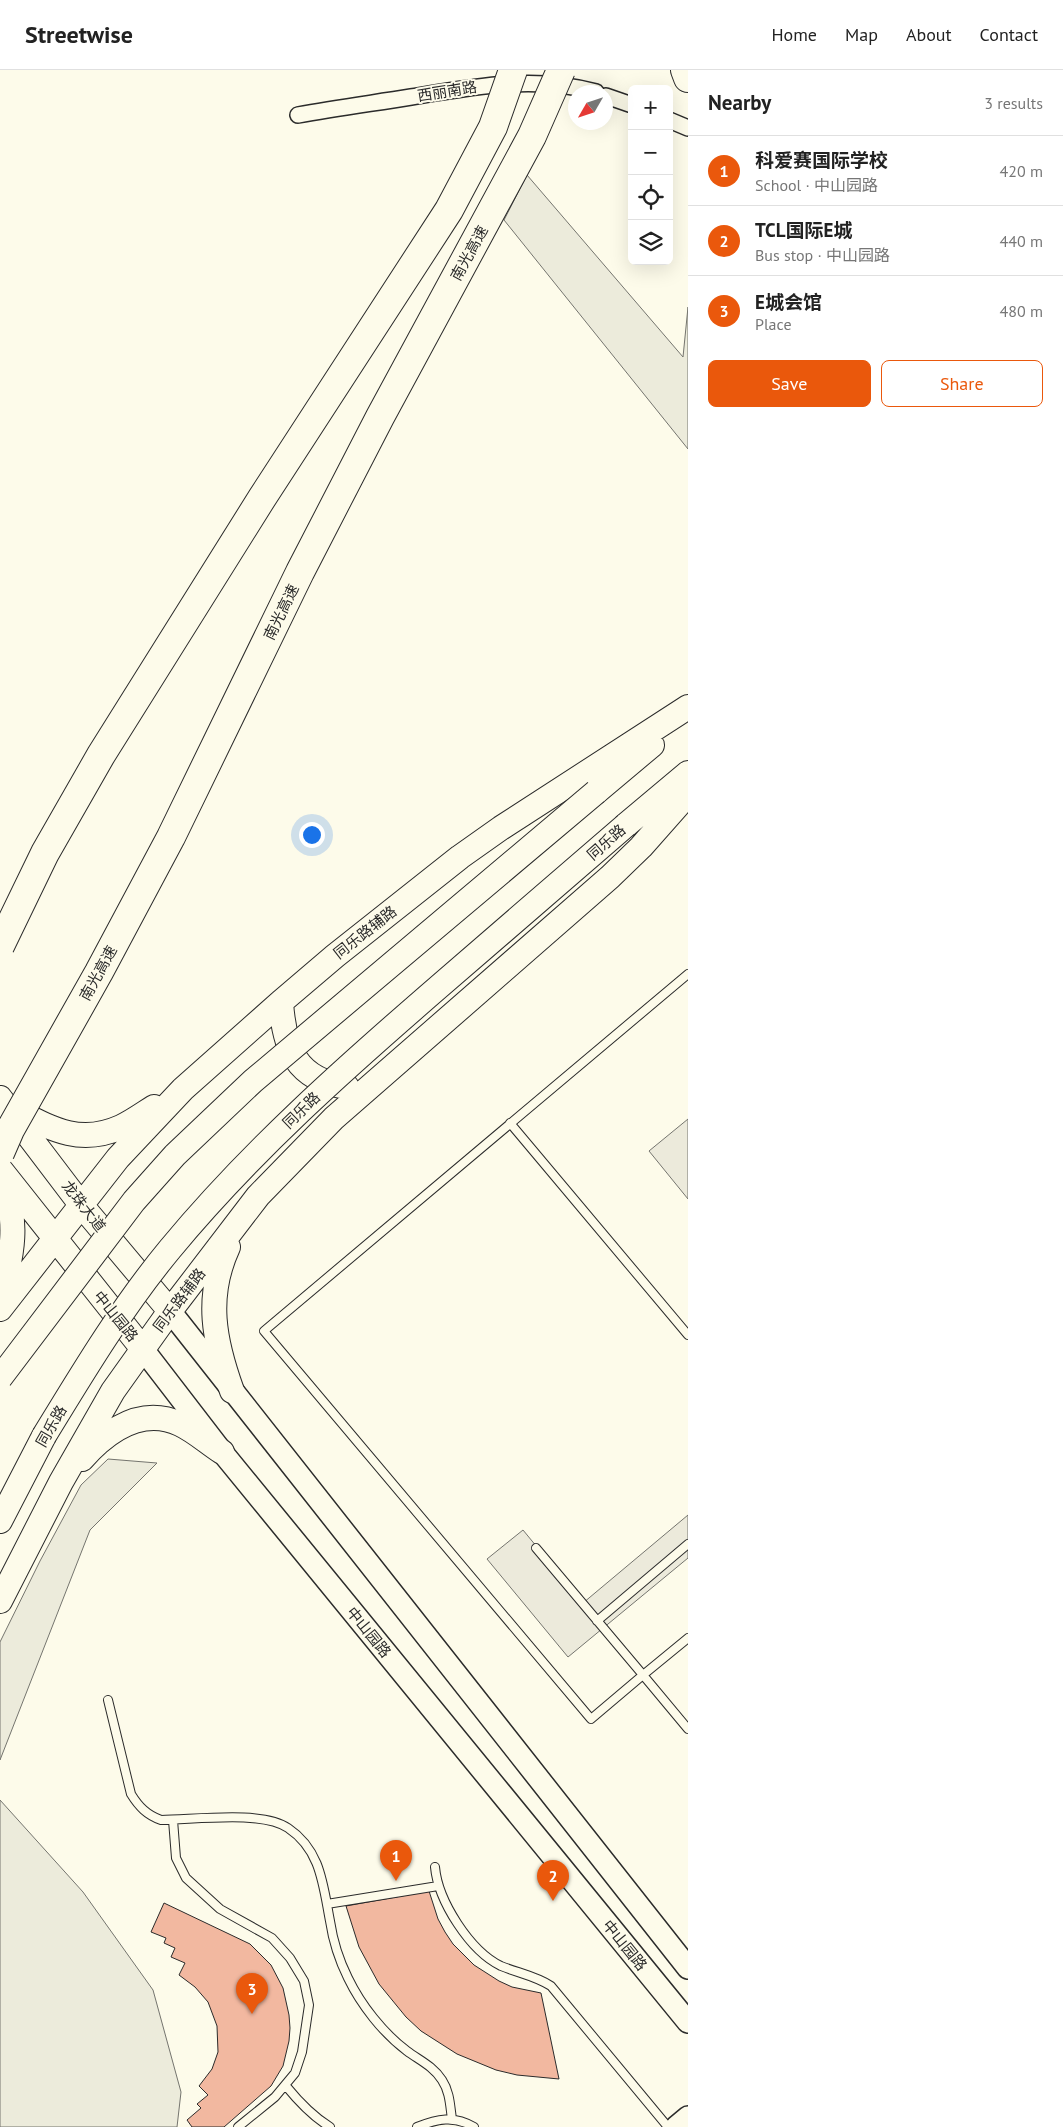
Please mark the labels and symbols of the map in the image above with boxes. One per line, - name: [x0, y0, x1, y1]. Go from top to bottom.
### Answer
- street label: 西丽南路: [416, 77, 478, 105]
- north arrow: [568, 85, 613, 130]
- street label: 南光高速: [446, 222, 492, 284]
- street label: 南光高速: [259, 581, 303, 643]
- street label: 同乐路: [583, 820, 629, 864]
- your location: [299, 822, 325, 848]
- street label: 同乐路辅路: [330, 901, 400, 963]
- street label: 南光高速: [75, 942, 121, 1004]
- street label: 同乐路: [278, 1088, 324, 1132]
- street label: 龙珠大道: [58, 1177, 110, 1235]
- street label: 同乐路辅路: [149, 1264, 209, 1336]
- street label: 中山园路: [90, 1287, 142, 1345]
- street label: 同乐路: [32, 1402, 70, 1450]
- street label: 中山园路: [343, 1603, 395, 1661]
- pin: 1: [380, 1840, 412, 1881]
- pin: 2: [537, 1860, 569, 1901]
- street label: 中山园路: [599, 1916, 651, 1974]
- pin: 3: [236, 1973, 268, 2014]

